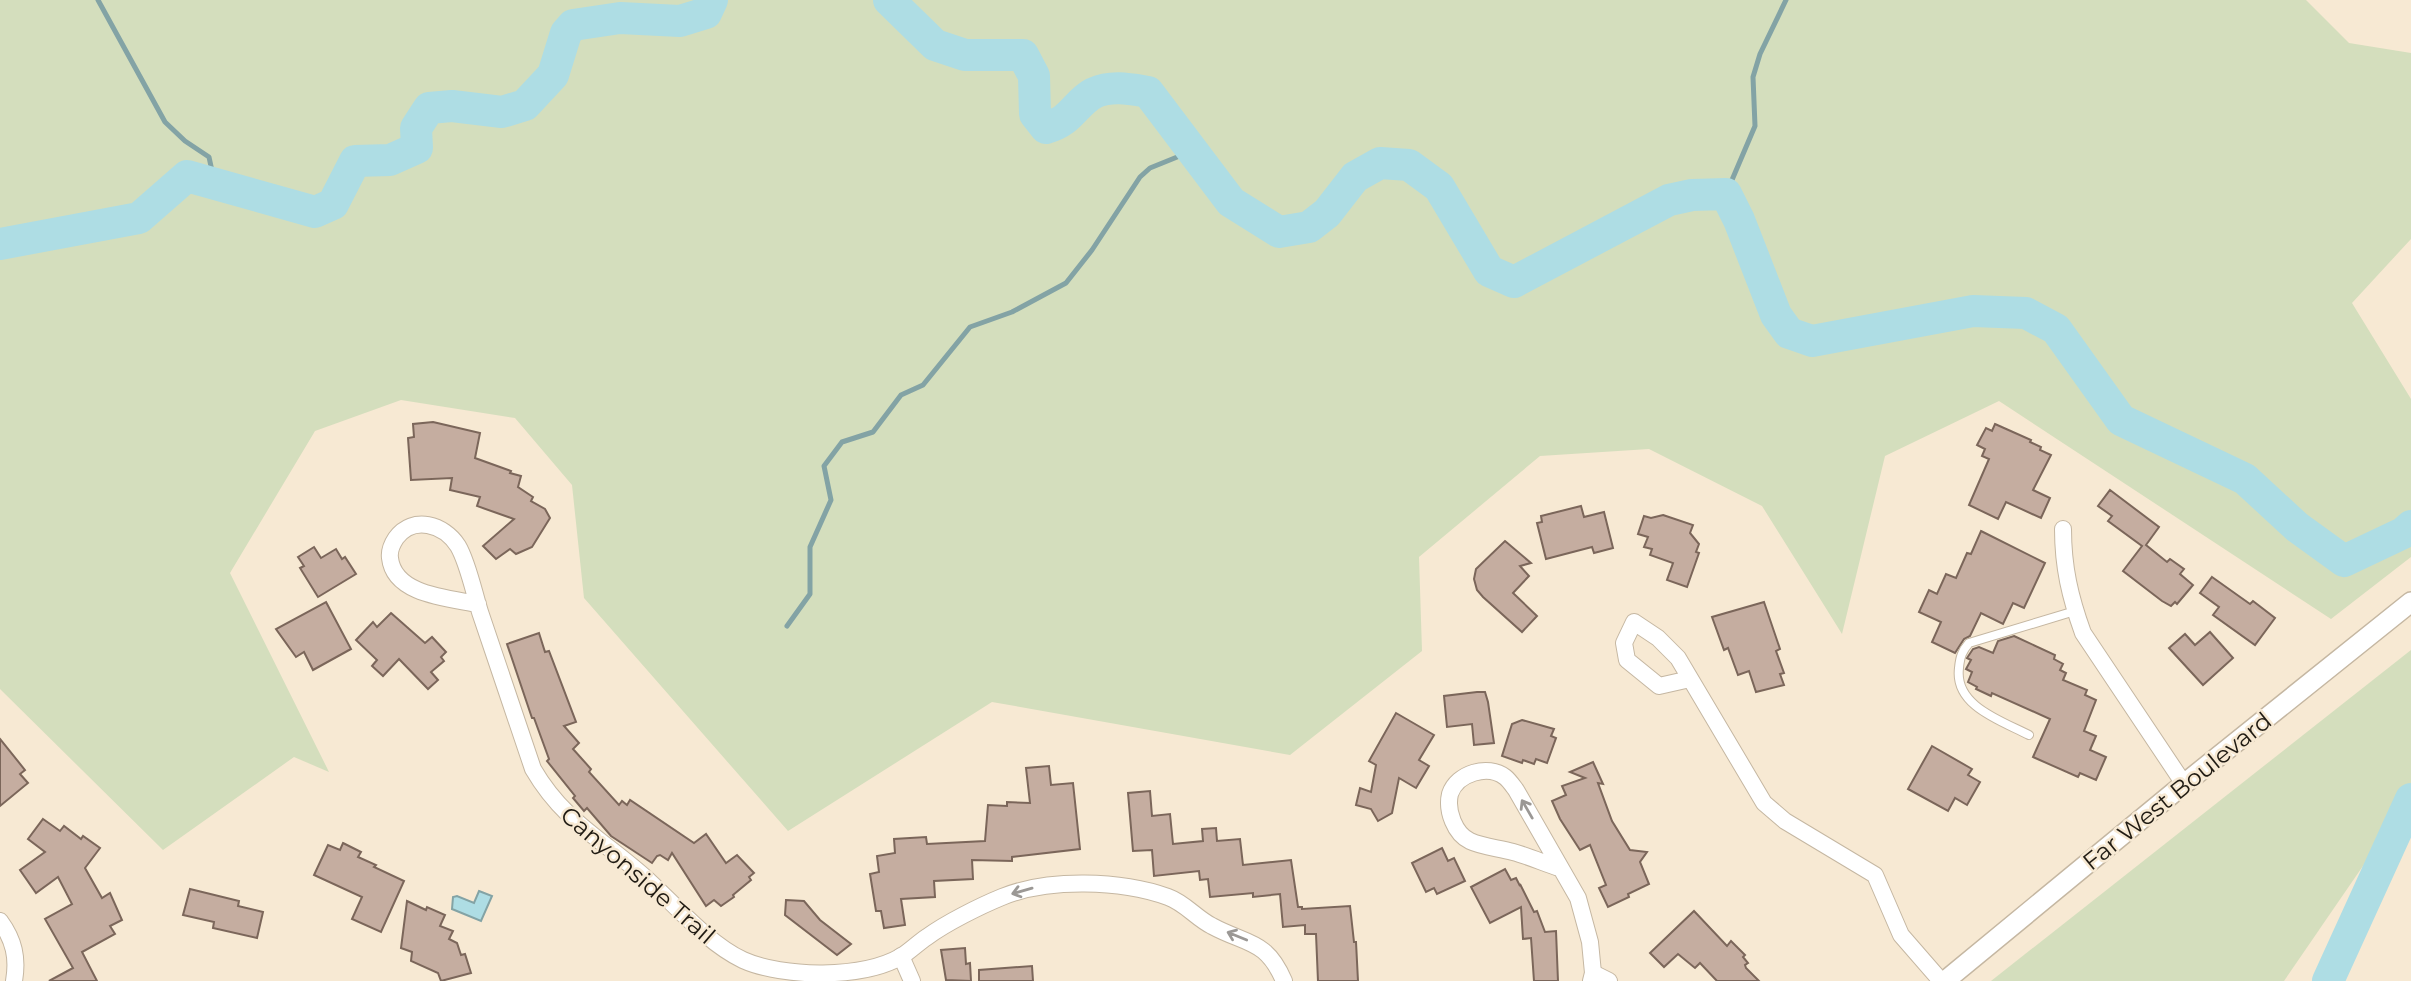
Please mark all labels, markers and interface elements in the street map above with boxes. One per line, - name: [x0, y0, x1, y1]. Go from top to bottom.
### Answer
- street label: Far West Boulevard: [2077, 706, 2277, 876]
- one-way arrow: [1520, 799, 1534, 819]
- street label: Canyonside Trail: [555, 800, 721, 950]
- one-way arrow: [1011, 885, 1034, 898]
- one-way arrow: [1226, 929, 1248, 942]

